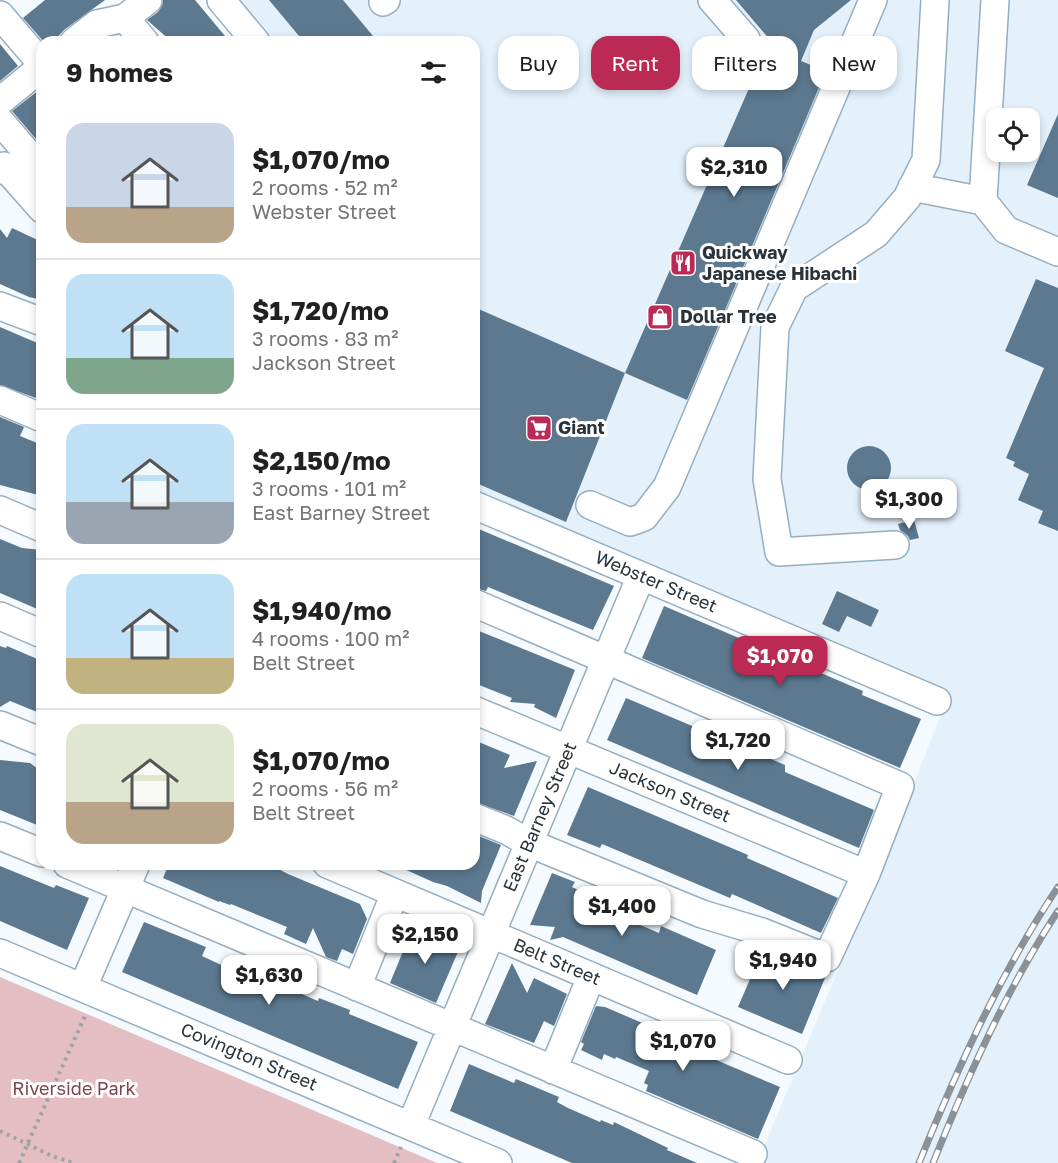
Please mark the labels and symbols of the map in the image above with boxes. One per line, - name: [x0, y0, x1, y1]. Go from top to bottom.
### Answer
- pin: $2,310: [685, 147, 783, 198]
- place label: Quickway Japanese Hibachi: [702, 241, 857, 284]
- restaurant icon: Quickway Japanese Hibachi: [668, 248, 698, 278]
- shop icon: Dollar Tree: [645, 302, 675, 332]
- place label: Dollar Tree: [680, 305, 777, 327]
- supermarket icon: Giant: [524, 413, 554, 443]
- place label: Giant: [558, 416, 605, 438]
- pin: $1,300: [860, 479, 958, 530]
- street label: Webster Street: [592, 546, 721, 617]
- pin: $1,070: [731, 636, 829, 687]
- pin: $1,720: [689, 720, 787, 771]
- street label: East Barney Street: [498, 738, 581, 895]
- street label: Jackson Street: [607, 756, 734, 826]
- pin: $1,400: [573, 886, 671, 937]
- pin: $2,150: [376, 914, 474, 965]
- street label: Belt Street: [510, 933, 604, 989]
- pin: $1,940: [734, 940, 832, 991]
- pin: $1,630: [220, 955, 318, 1006]
- street label: Covington Street: [178, 1017, 321, 1095]
- pin: $1,070: [634, 1021, 732, 1072]
- park label: Riverside Park: [12, 1077, 136, 1099]

